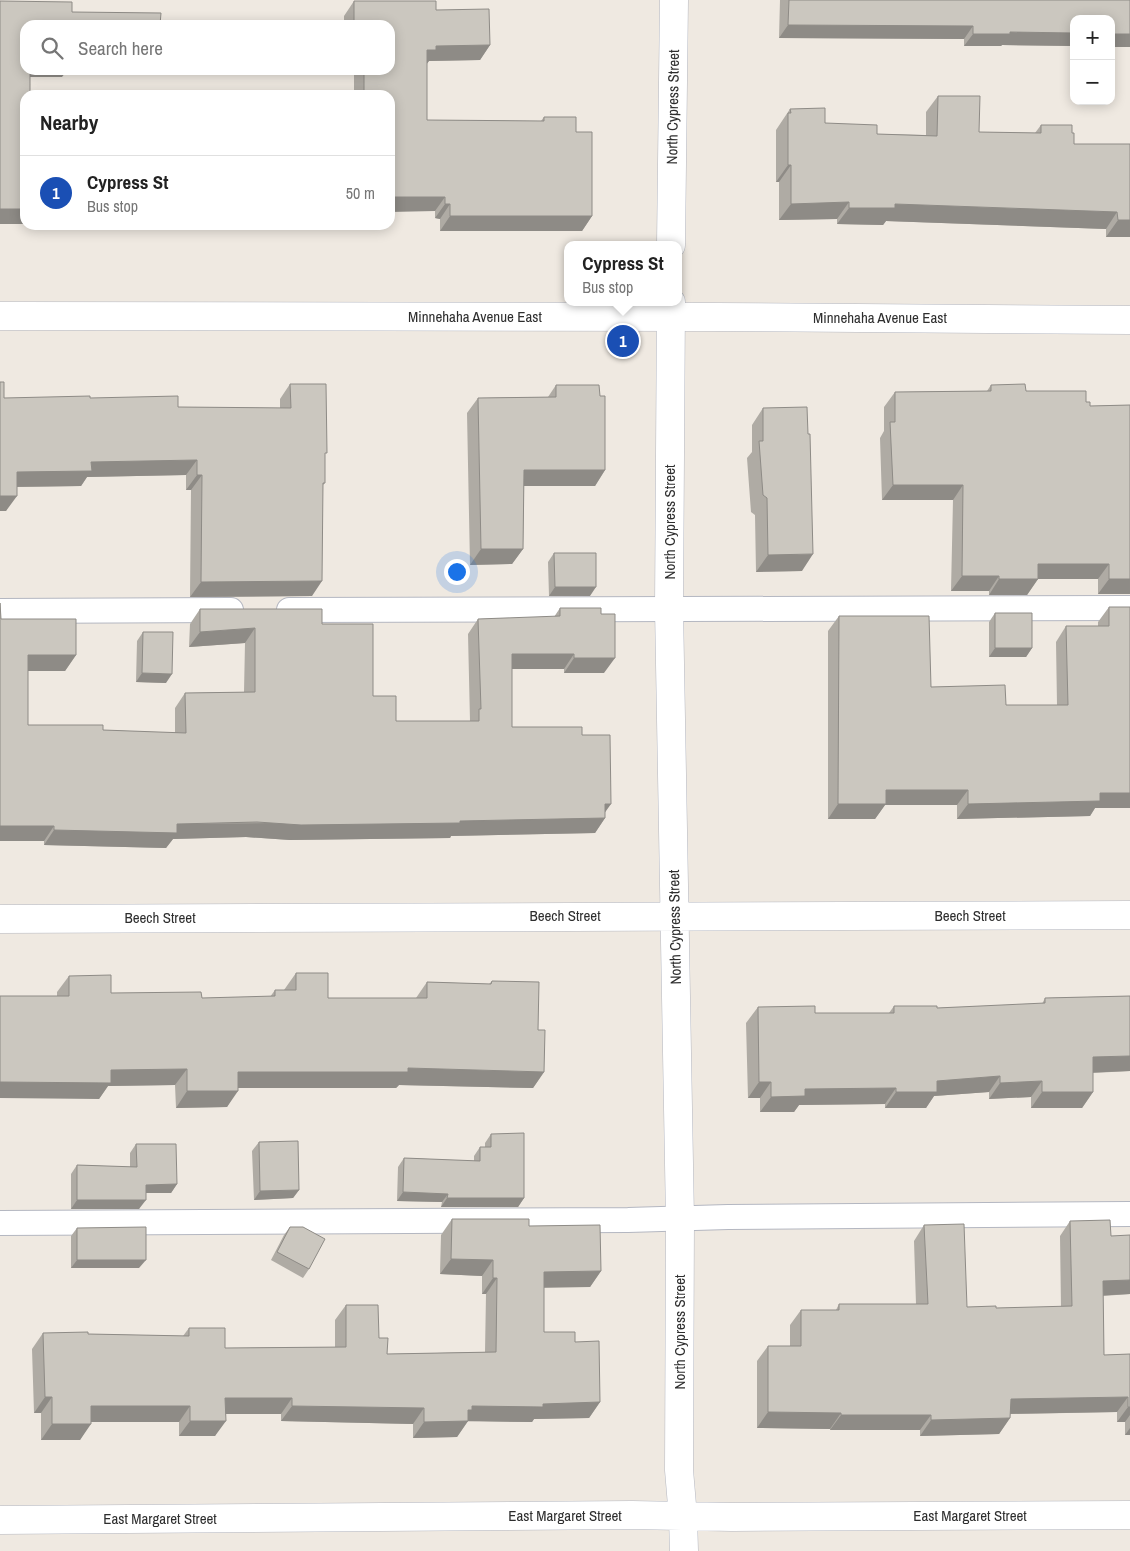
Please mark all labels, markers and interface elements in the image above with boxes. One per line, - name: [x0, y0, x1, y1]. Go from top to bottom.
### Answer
- map controls: [1070, 15, 1115, 105]
- button: +: [1070, 15, 1115, 60]
- search box: [20, 20, 395, 75]
- icon: search: [38, 34, 66, 62]
- text: Search here: [78, 35, 163, 61]
- street label: North Cypress Street: [661, 49, 684, 165]
- button: −: [1070, 60, 1115, 105]
- text: Nearby: [40, 108, 98, 137]
- text: Cypress St: [87, 169, 168, 195]
- text: 1: [52, 182, 60, 204]
- text: 50 m: [346, 182, 375, 204]
- text: Bus stop: [87, 195, 138, 217]
- popup: [564, 241, 682, 306]
- text: Cypress St: [582, 250, 664, 276]
- text: Bus stop: [582, 276, 633, 298]
- street label: Minnehaha Avenue East: [408, 306, 542, 327]
- street label: Minnehaha Avenue East: [813, 307, 947, 328]
- pin: 1: [607, 322, 639, 360]
- street label: North Cypress Street: [659, 464, 680, 579]
- your location: [444, 559, 470, 585]
- street label: North Cypress Street: [663, 869, 686, 985]
- street label: Beech Street: [529, 905, 601, 926]
- street label: Beech Street: [934, 905, 1006, 926]
- street label: Beech Street: [124, 907, 196, 928]
- street label: North Cypress Street: [669, 1274, 690, 1389]
- street label: East Margaret Street: [508, 1505, 622, 1526]
- street label: East Margaret Street: [913, 1505, 1027, 1526]
- street label: East Margaret Street: [103, 1508, 217, 1529]

